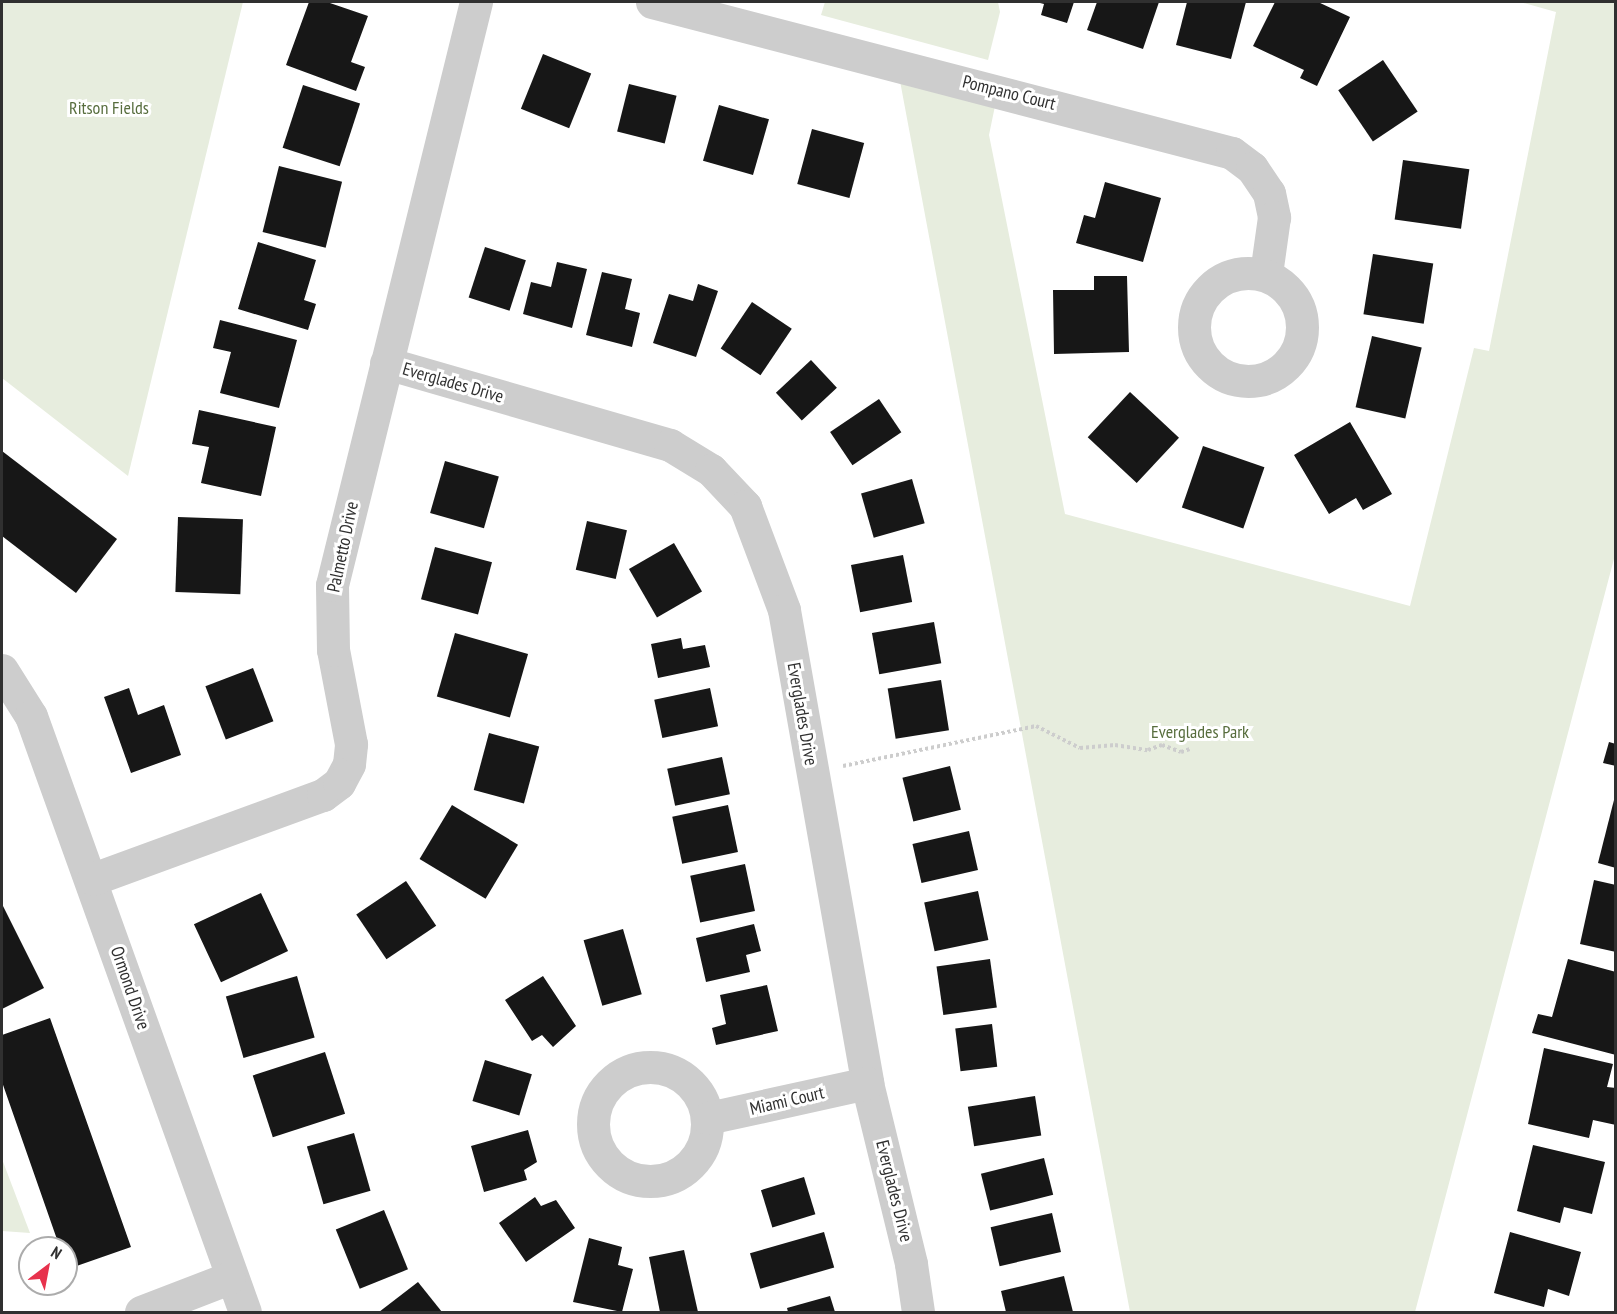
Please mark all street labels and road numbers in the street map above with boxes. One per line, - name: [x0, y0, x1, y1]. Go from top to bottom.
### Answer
- street label: Pompano Court: [960, 71, 1058, 115]
- street label: Everglades Drive: [400, 358, 506, 408]
- street label: Palmetto Drive: [323, 500, 363, 594]
- street label: Everglades Drive: [782, 661, 822, 767]
- street label: Ormond Drive: [106, 944, 154, 1032]
- street label: Miami Court: [748, 1082, 826, 1120]
- street label: Everglades Drive: [871, 1138, 917, 1244]

